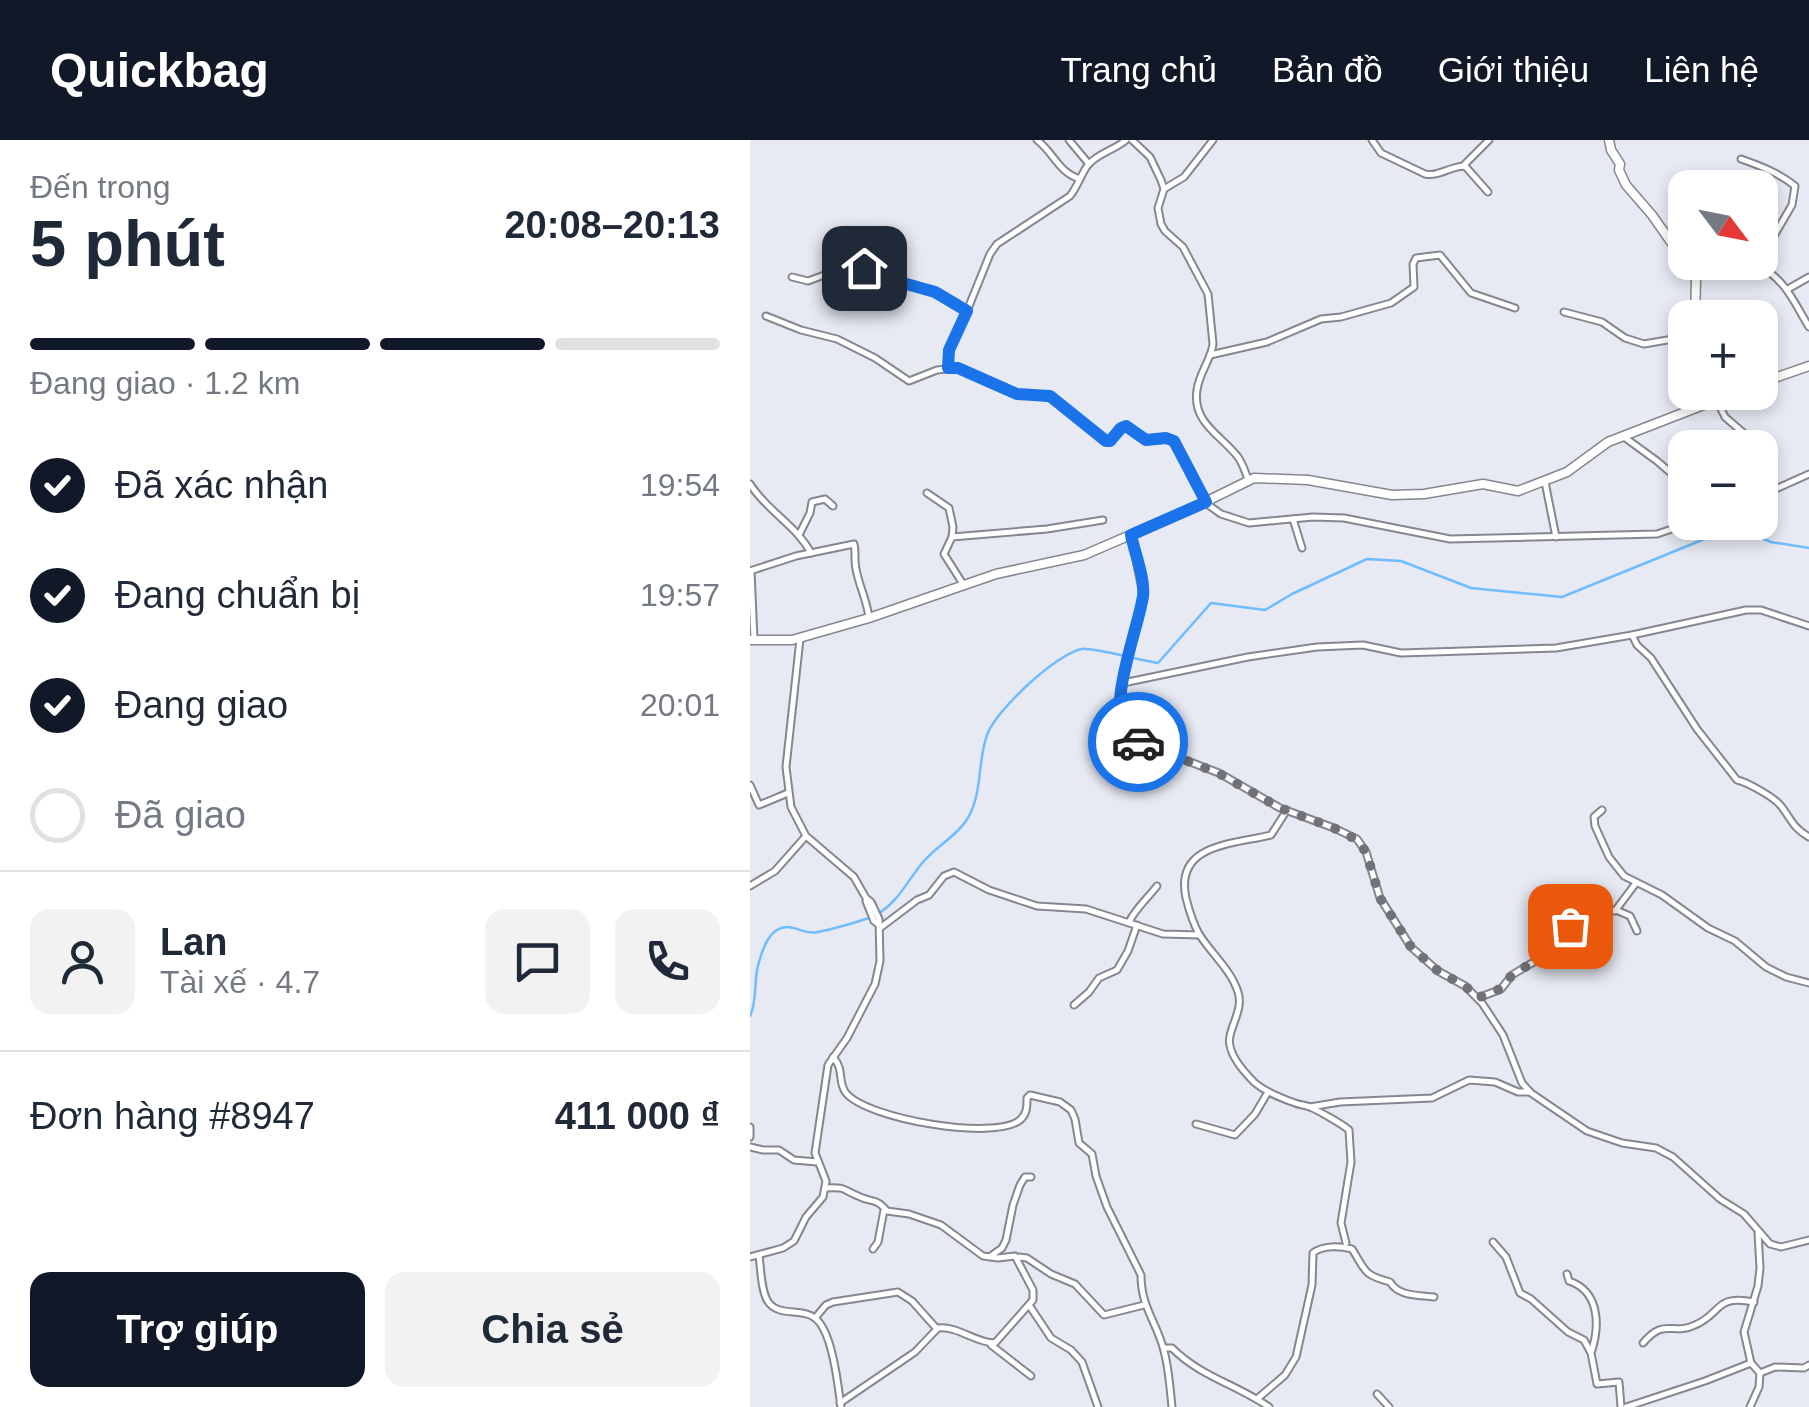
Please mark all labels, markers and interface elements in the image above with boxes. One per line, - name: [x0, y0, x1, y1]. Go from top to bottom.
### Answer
- text: Quickbag: [50, 44, 269, 97]
- text: Trang chủ: [1061, 50, 1217, 89]
- text: Bản đồ: [1272, 50, 1383, 89]
- text: Giới thiệu: [1438, 50, 1589, 89]
- text: Liên hệ: [1644, 50, 1759, 89]
- text: Đến trong: [30, 169, 171, 205]
- north arrow: [1668, 170, 1778, 280]
- map controls: [1668, 170, 1778, 540]
- text: 20:08–20:13: [504, 204, 720, 246]
- text: 5 phút: [30, 207, 225, 280]
- pin: [822, 226, 907, 311]
- icon: home: [837, 241, 892, 296]
- button: +: [1668, 300, 1778, 410]
- text: Đang giao · 1.2 km: [30, 365, 300, 401]
- button: −: [1668, 430, 1778, 540]
- icon: check: [30, 458, 85, 513]
- text: Đã xác nhận: [115, 464, 328, 506]
- text: 19:54: [640, 467, 720, 503]
- icon: check: [30, 568, 85, 623]
- text: Đang chuẩn bị: [115, 574, 360, 616]
- text: 19:57: [640, 577, 720, 613]
- icon: check: [30, 678, 85, 733]
- text: Đang giao: [115, 684, 288, 726]
- text: 20:01: [640, 687, 720, 723]
- courier: [1088, 692, 1188, 792]
- icon: car: [1111, 715, 1166, 770]
- text: Đã giao: [115, 794, 246, 836]
- pin: [1528, 884, 1613, 969]
- icon: bag: [1543, 899, 1598, 954]
- button: person: [30, 909, 135, 1014]
- button: chat: [485, 909, 590, 1014]
- button: phone: [615, 909, 720, 1014]
- text: Lan: [160, 921, 228, 963]
- text: Tài xế · 4.7: [160, 964, 320, 1000]
- text: Đơn hàng #8947: [30, 1095, 315, 1137]
- text: 411 000 ₫: [555, 1095, 720, 1137]
- button: Trợ giúp: [30, 1272, 365, 1387]
- button: Chia sẻ: [385, 1272, 720, 1387]

